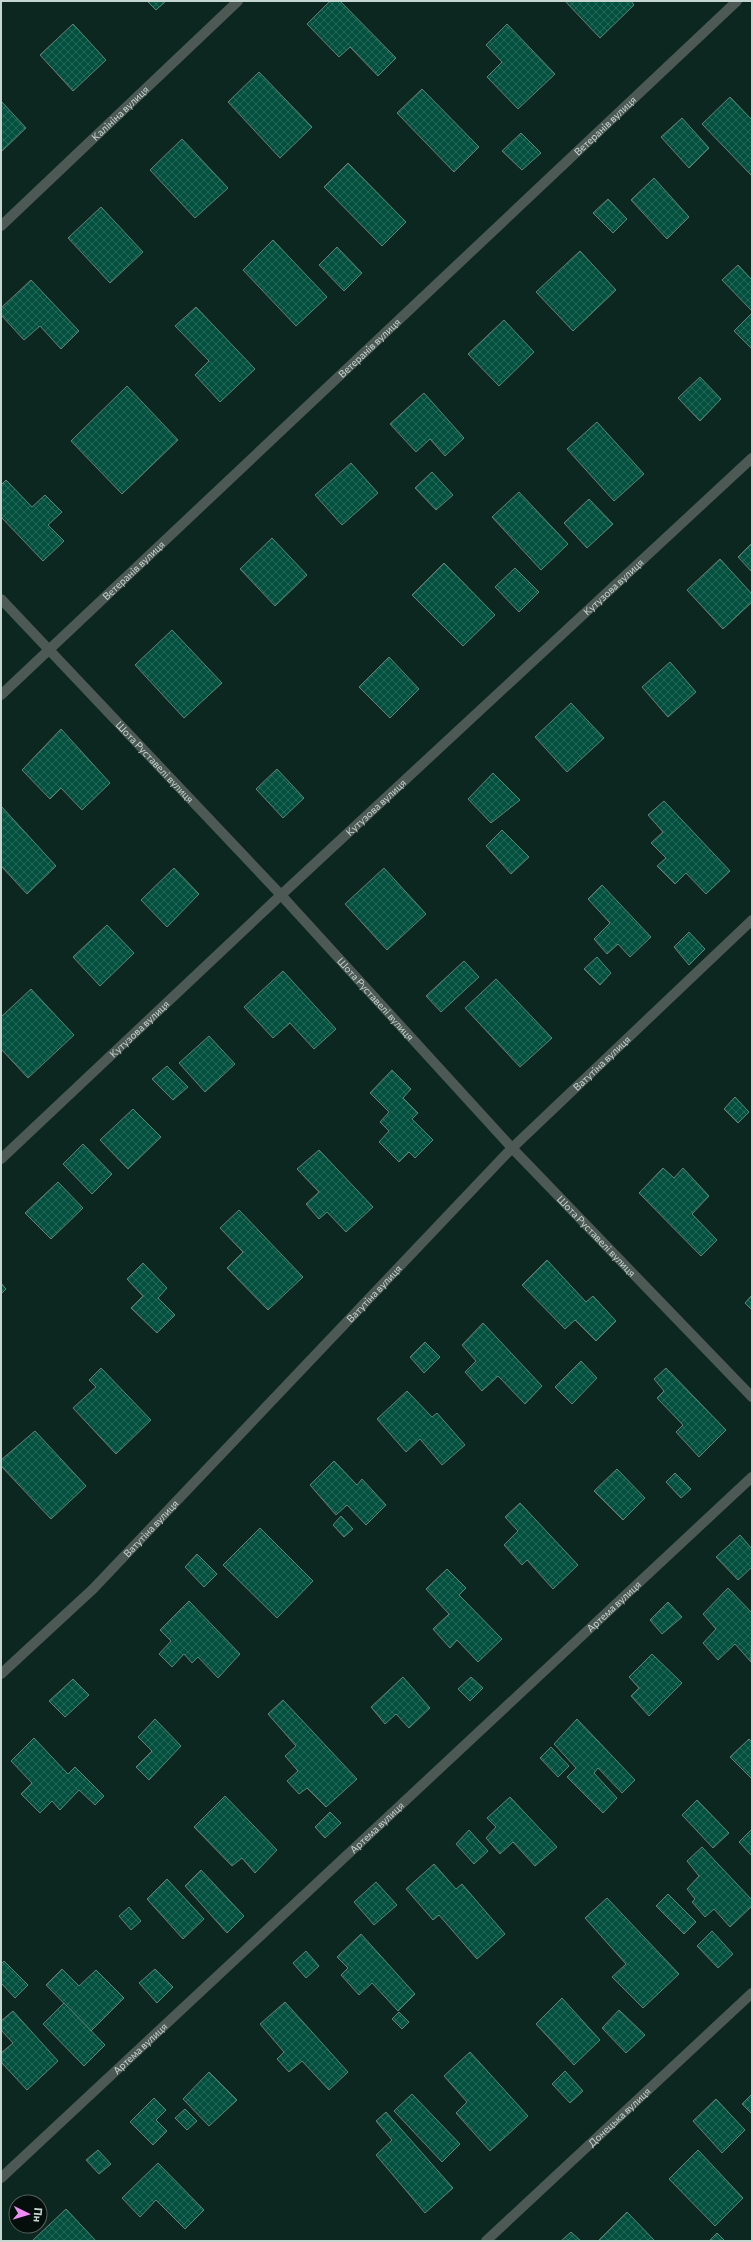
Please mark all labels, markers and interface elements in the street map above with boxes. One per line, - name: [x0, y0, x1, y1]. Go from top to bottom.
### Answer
- street label: Калініна вулиця: [89, 83, 151, 143]
- street label: Ветеранів вулиця: [571, 93, 638, 158]
- street label: Ветеранів вулиця: [336, 316, 403, 380]
- street label: Ветеранів вулиця: [100, 538, 167, 602]
- street label: Кутузова вулиця: [581, 556, 646, 618]
- street label: Шота Руставелі вулиця: [113, 718, 196, 805]
- street label: Кутузова вулиця: [343, 776, 408, 838]
- street label: Шота Руставелі вулиця: [335, 955, 417, 1043]
- street label: Кутузова вулиця: [107, 998, 172, 1060]
- street label: Ватутіна вулиця: [570, 1033, 633, 1093]
- street label: Шота Руставелі вулиця: [555, 1193, 638, 1279]
- street label: Ватутіна вулиця: [344, 1262, 404, 1325]
- street label: Ватутіна вулиця: [121, 1497, 181, 1559]
- street label: Артема вулиця: [584, 1578, 643, 1634]
- street label: Артема вулиця: [347, 1799, 406, 1855]
- street label: Артема вулиця: [110, 2020, 169, 2076]
- street label: Донецька вулиця: [585, 2085, 653, 2149]
- north arrow: [8, 2194, 48, 2234]
- text: Пн: [31, 2207, 46, 2223]

